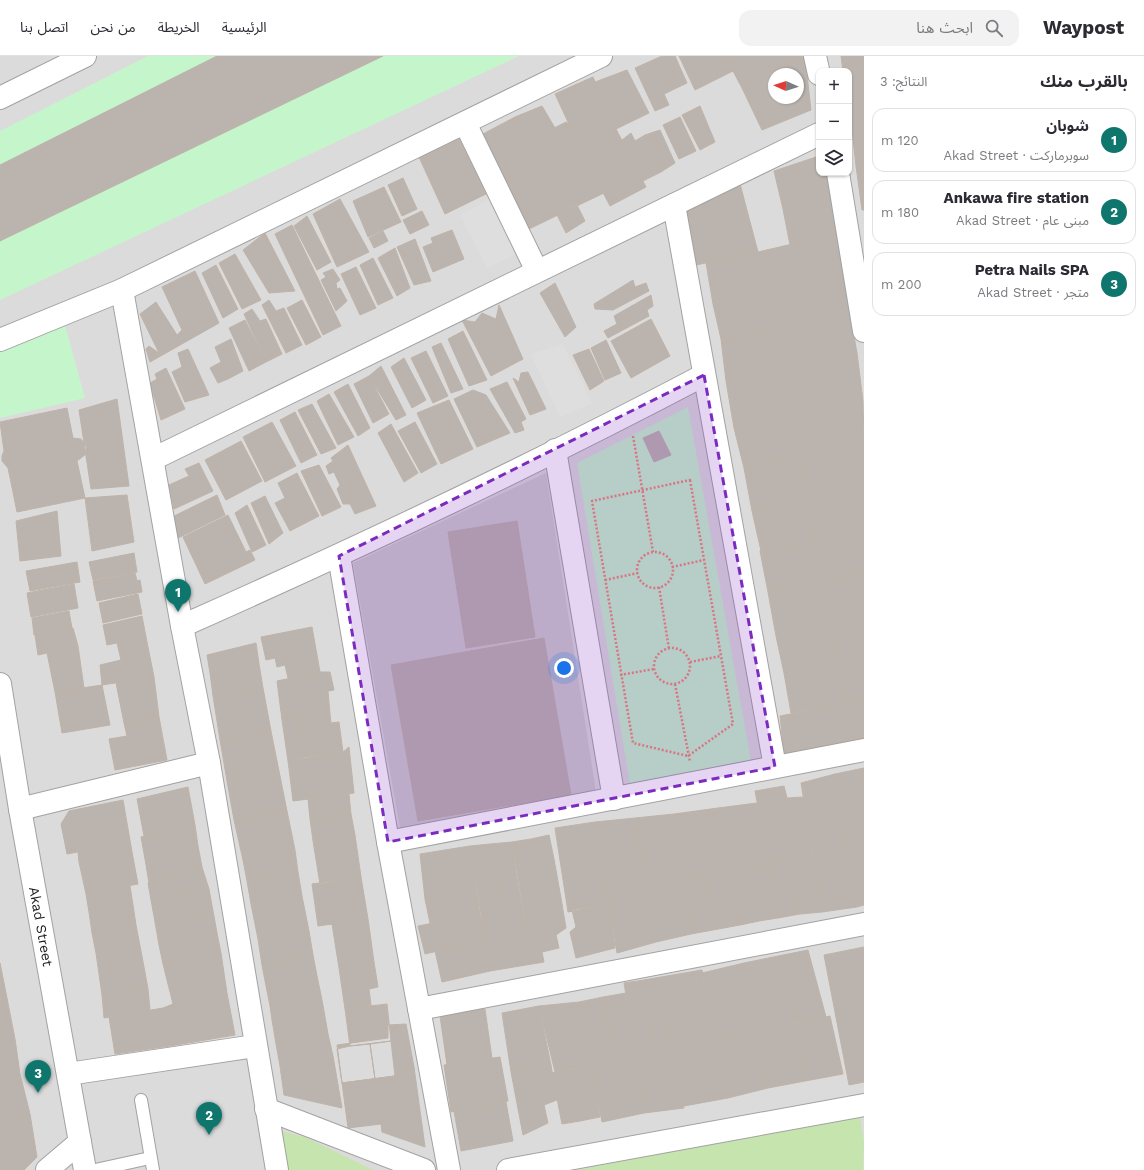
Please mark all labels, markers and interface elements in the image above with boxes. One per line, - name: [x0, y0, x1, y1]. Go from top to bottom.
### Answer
- search box: [739, 10, 1019, 46]
- text: Waypost: [1043, 16, 1124, 39]
- icon: search: [983, 17, 1005, 39]
- text: اتصل بنا: [20, 19, 68, 35]
- text: من نحن: [90, 19, 136, 35]
- text: الخريطة: [158, 19, 200, 35]
- text: الرئيسية: [222, 19, 267, 35]
- text: ابحث هنا: [916, 19, 973, 37]
- north arrow: [768, 68, 804, 104]
- map controls: [816, 68, 852, 176]
- button: +: [816, 68, 852, 104]
- text: بالقرب منك: [1040, 71, 1128, 91]
- text: النتائج: 3: [880, 74, 927, 89]
- button: −: [816, 104, 852, 140]
- text: شوبان: [1046, 117, 1089, 135]
- text: 120 m: [881, 133, 919, 148]
- text: 1: [1111, 133, 1117, 148]
- button: layers: [816, 140, 852, 176]
- text: سوبرماركت · Akad Street: [943, 148, 1089, 163]
- text: Ankawa fire station: [944, 189, 1089, 207]
- text: 180 m: [881, 205, 919, 220]
- text: 2: [1110, 205, 1118, 220]
- text: مبنى عام · Akad Street: [956, 213, 1089, 228]
- text: Petra Nails SPA: [975, 261, 1089, 279]
- text: 200 m: [881, 277, 922, 292]
- text: 3: [1110, 277, 1118, 292]
- text: متجر · Akad Street: [977, 285, 1089, 300]
- pin: 1: [165, 579, 191, 612]
- your location: [554, 658, 574, 678]
- street label: Akad Street: [26, 885, 56, 968]
- pin: 3: [25, 1060, 51, 1093]
- pin: 2: [196, 1102, 222, 1135]

